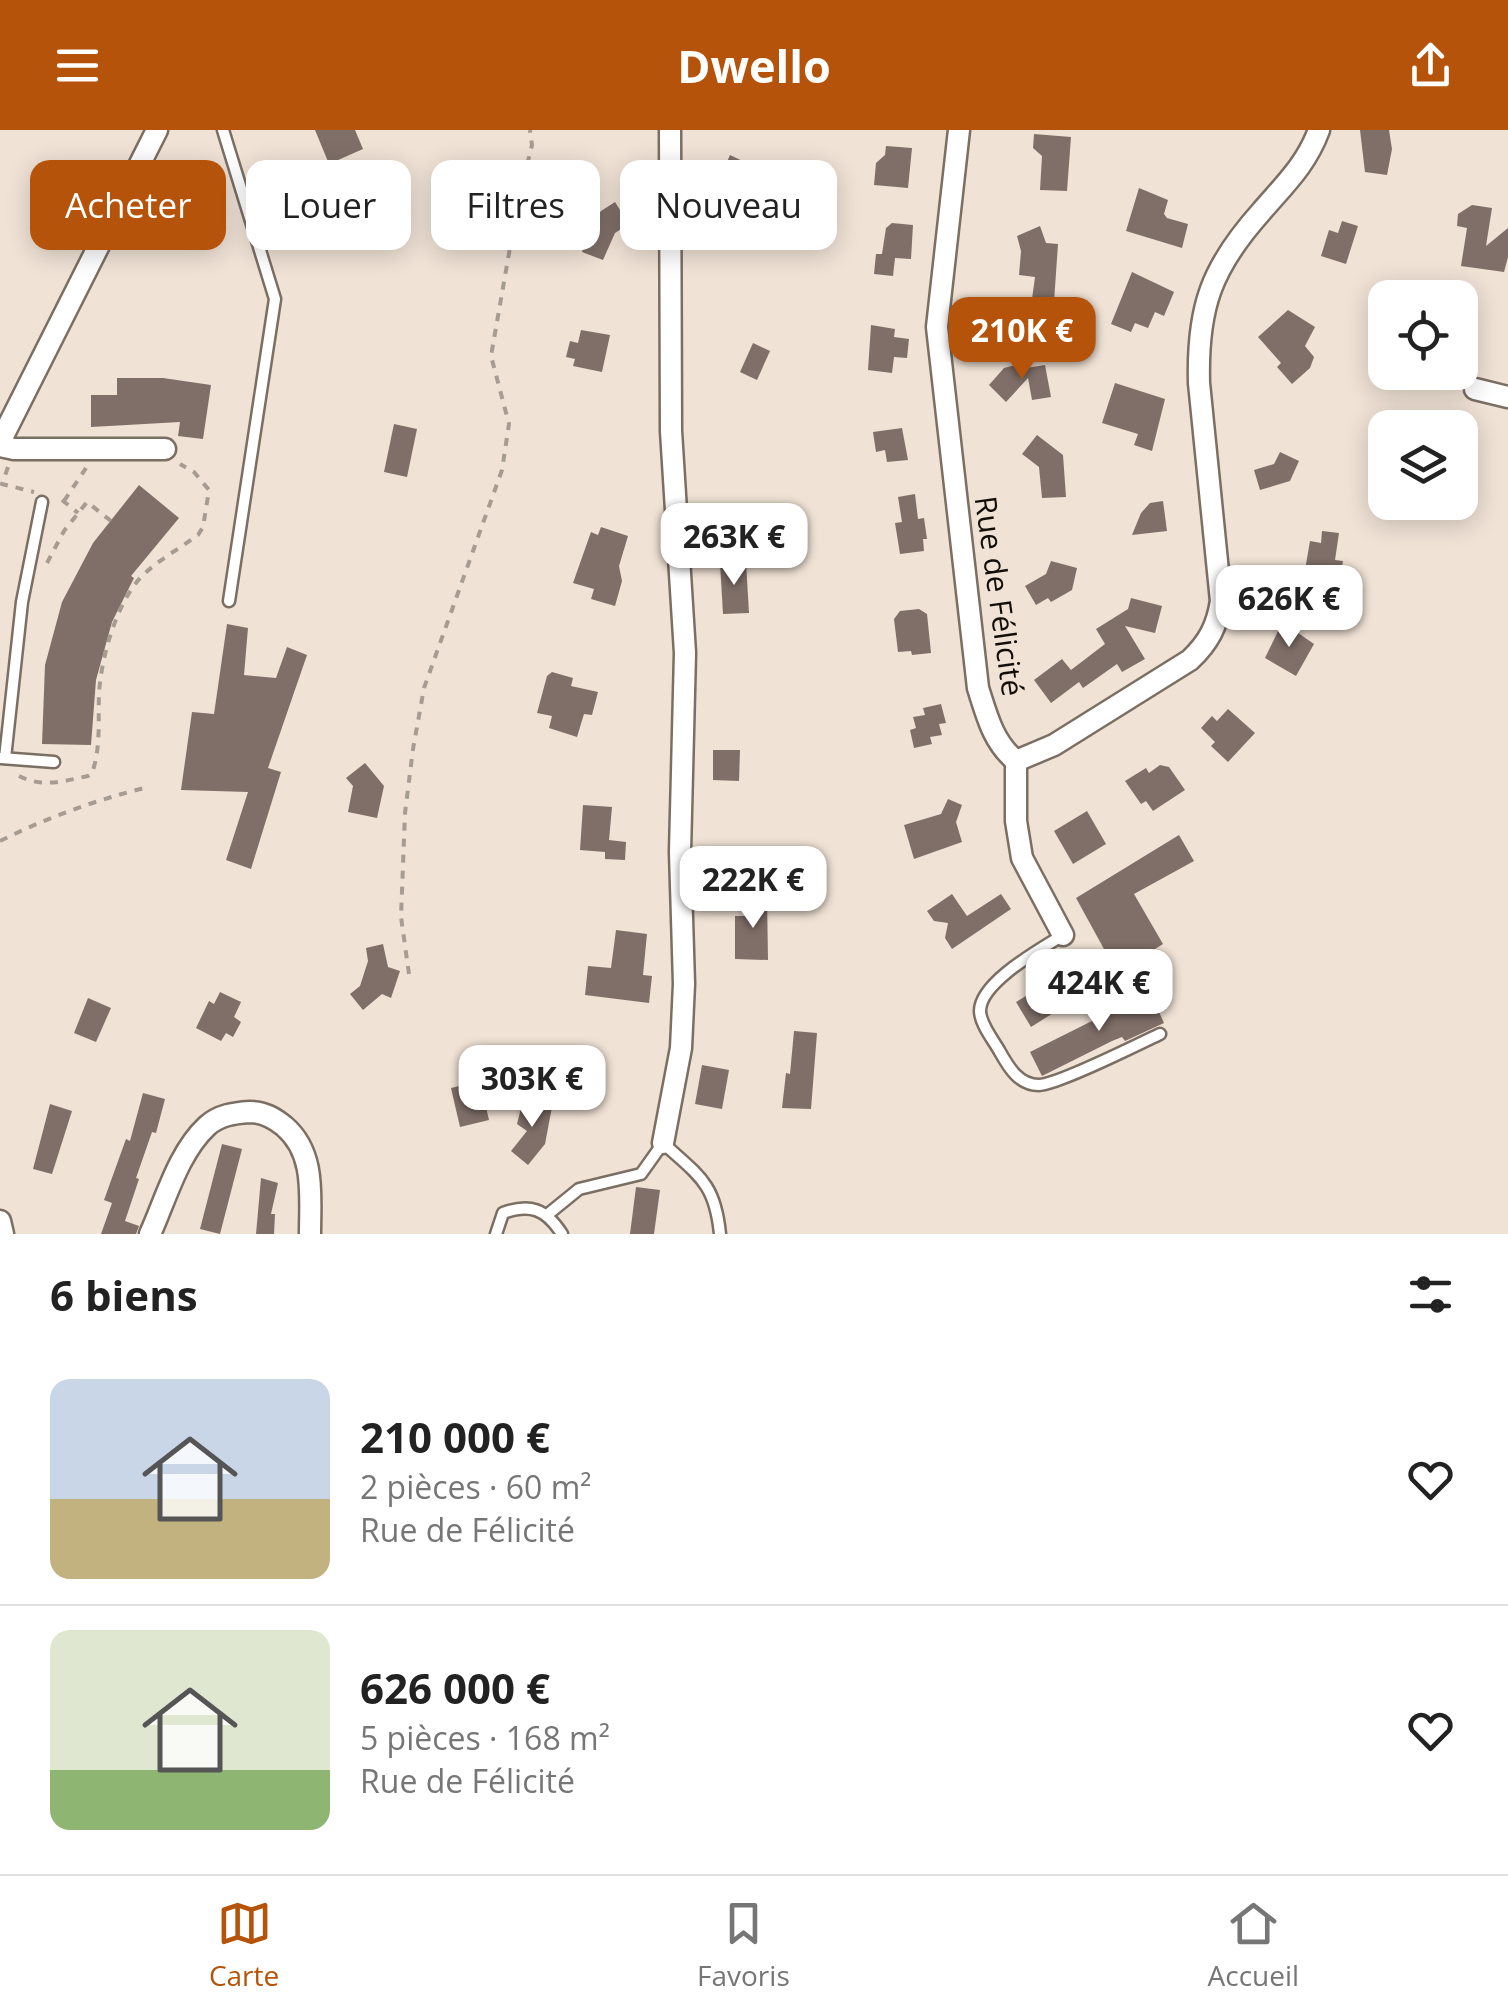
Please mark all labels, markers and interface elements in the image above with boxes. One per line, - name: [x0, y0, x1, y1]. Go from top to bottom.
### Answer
- text: Dwello: [677, 35, 831, 96]
- icon: menu: [50, 38, 105, 93]
- icon: share: [1403, 38, 1458, 93]
- chip: Acheter: [30, 160, 226, 250]
- chip: Louer: [246, 160, 411, 250]
- chip: Filtres: [431, 160, 600, 250]
- chip: Nouveau: [620, 160, 837, 250]
- map controls: [1368, 280, 1478, 520]
- button: locate: [1368, 280, 1478, 390]
- pin: 210K €: [941, 297, 1103, 382]
- text: 210K €: [971, 308, 1073, 351]
- button: layers: [1368, 410, 1478, 520]
- street label: Rue de Félicité: [966, 493, 1034, 699]
- pin: 263K €: [653, 503, 815, 588]
- text: 263K €: [683, 514, 785, 557]
- pin: 626K €: [1208, 565, 1370, 650]
- text: 626K €: [1238, 576, 1340, 619]
- pin: 222K €: [672, 846, 834, 931]
- text: 222K €: [702, 857, 804, 900]
- pin: 424K €: [1018, 949, 1180, 1034]
- text: 424K €: [1048, 960, 1150, 1003]
- pin: 303K €: [451, 1045, 613, 1130]
- text: 303K €: [481, 1056, 583, 1099]
- text: 6 biens: [50, 1266, 198, 1323]
- icon: filters: [1403, 1267, 1458, 1322]
- text: 210 000 €: [360, 1408, 550, 1465]
- icon: home: [130, 1419, 250, 1539]
- icon: heart: [1403, 1452, 1458, 1507]
- text: 2 pièces · 60 m²: [360, 1465, 591, 1508]
- text: Rue de Félicité: [360, 1508, 575, 1551]
- text: 626 000 €: [360, 1659, 550, 1716]
- icon: home: [130, 1670, 250, 1790]
- icon: heart: [1403, 1703, 1458, 1758]
- text: 5 pièces · 168 m²: [360, 1716, 610, 1759]
- text: Rue de Félicité: [360, 1759, 575, 1802]
- tab: Carte: [209, 1896, 279, 1994]
- tab: Favoris: [697, 1896, 790, 1994]
- tab: Accueil: [1208, 1896, 1299, 1994]

